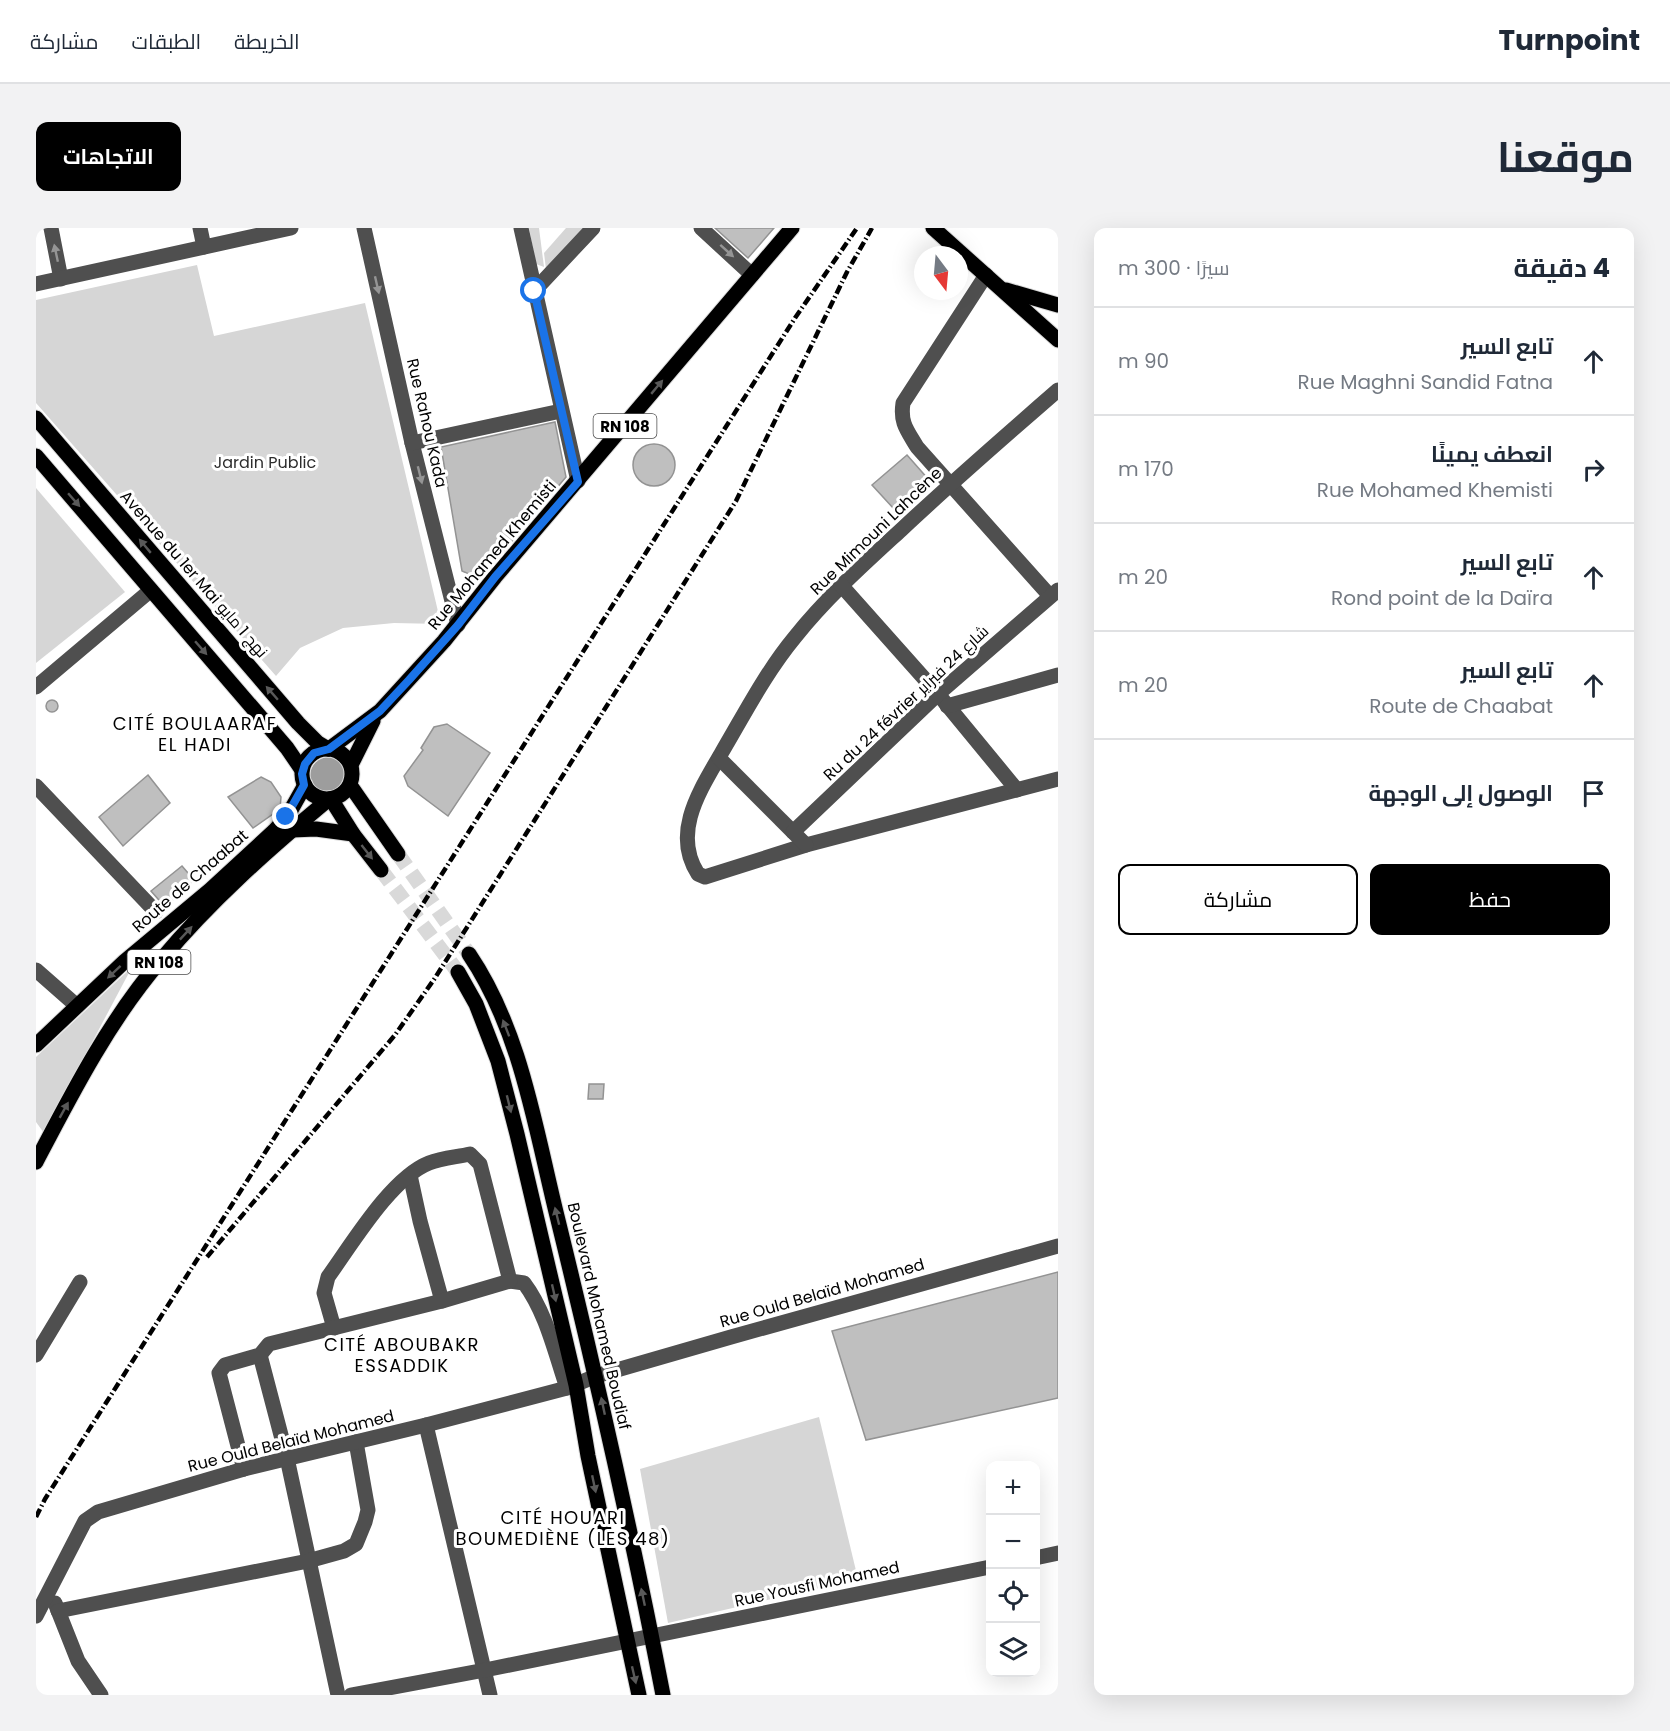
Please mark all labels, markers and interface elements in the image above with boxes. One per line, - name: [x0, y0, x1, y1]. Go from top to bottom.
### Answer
- text: Turnpoint: [1498, 21, 1640, 60]
- text: مشاركة: [30, 27, 99, 56]
- text: الطبقات: [132, 27, 201, 56]
- text: الخريطة: [234, 27, 300, 56]
- button: الاتجاهات: [36, 122, 181, 191]
- text: موقعنا: [1497, 128, 1634, 187]
- one-way arrow: [51, 244, 60, 263]
- one-way arrow: [719, 244, 734, 258]
- north arrow: [914, 246, 968, 300]
- text: 4 دقيقة: [1513, 250, 1610, 286]
- text: سيرًا · 300 m: [1118, 254, 1230, 282]
- one-way arrow: [372, 276, 382, 294]
- route start: [520, 277, 546, 303]
- text: تابع السير: [1461, 331, 1553, 362]
- icon: ahead: [1577, 345, 1610, 378]
- text: 90 m: [1118, 347, 1169, 375]
- street label: Rue Rahou Kada: [401, 356, 453, 490]
- text: Rue Maghni Sandid Fatna: [1298, 368, 1553, 396]
- one-way arrow: [651, 379, 664, 395]
- road number: RN 108: [594, 414, 656, 438]
- text: انعطف يمينًا: [1431, 439, 1553, 470]
- park label: Jardin Public: [214, 451, 317, 474]
- icon: right: [1577, 453, 1610, 486]
- text: 170 m: [1118, 455, 1174, 483]
- street label: Rue Mimouni Lahcène: [805, 462, 947, 600]
- one-way arrow: [416, 466, 426, 484]
- street label: Rue Mohamed Khemisti: [422, 475, 562, 635]
- text: Rue Mohamed Khemisti: [1317, 476, 1553, 504]
- street label: Avenue du 1er Mai نهج 1 مايو: [115, 485, 273, 663]
- one-way arrow: [67, 492, 80, 507]
- one-way arrow: [139, 539, 152, 554]
- text: تابع السير: [1461, 547, 1553, 578]
- icon: ahead: [1577, 561, 1610, 594]
- text: 20 m: [1118, 563, 1168, 591]
- text: Rond point de la Daïra: [1331, 584, 1553, 612]
- street label: Ru du 24 février شارع 24 فبراير: [818, 620, 994, 786]
- one-way arrow: [195, 640, 208, 656]
- text: تابع السير: [1461, 655, 1553, 686]
- icon: ahead: [1577, 669, 1610, 702]
- text: 20 m: [1118, 671, 1168, 699]
- one-way arrow: [266, 686, 279, 701]
- text: Route de Chaabat: [1369, 692, 1553, 720]
- district label: CITÉ BOULAARAF EL HADI: [113, 711, 277, 757]
- icon: arrive: [1577, 777, 1610, 810]
- text: الوصول إلى الوجهة: [1368, 778, 1553, 809]
- route end: [272, 803, 298, 829]
- street label: Route de Chaabat: [127, 824, 253, 938]
- one-way arrow: [361, 845, 373, 860]
- button: مشاركة: [1118, 864, 1358, 935]
- button: حفظ: [1370, 864, 1610, 935]
- one-way arrow: [179, 925, 193, 940]
- road number: RN 108: [128, 950, 190, 974]
- one-way arrow: [106, 965, 121, 979]
- one-way arrow: [501, 1019, 510, 1037]
- one-way arrow: [505, 1095, 514, 1113]
- one-way arrow: [59, 1102, 69, 1119]
- street label: Boulevard Mohamed Boudiaf: [562, 1200, 636, 1432]
- one-way arrow: [551, 1207, 561, 1225]
- street label: Rue Ould Belaïd Mohamed: [717, 1253, 927, 1333]
- one-way arrow: [550, 1284, 560, 1302]
- district label: CITÉ ABOUBAKR ESSADDIK: [324, 1332, 480, 1378]
- one-way arrow: [597, 1396, 607, 1415]
- street label: Rue Ould Belaïd Mohamed: [185, 1404, 397, 1478]
- map controls: [986, 1461, 1040, 1677]
- button: +: [986, 1461, 1040, 1515]
- one-way arrow: [590, 1475, 599, 1494]
- district label: CITÉ HOUARI BOUMEDIÈNE (LES 48): [455, 1505, 671, 1551]
- button: −: [986, 1515, 1040, 1569]
- street label: Rue Yousfi Mohamed: [732, 1555, 902, 1613]
- button: locate: [986, 1569, 1040, 1623]
- one-way arrow: [638, 1587, 647, 1606]
- button: layers: [986, 1623, 1040, 1677]
- one-way arrow: [630, 1666, 640, 1684]

